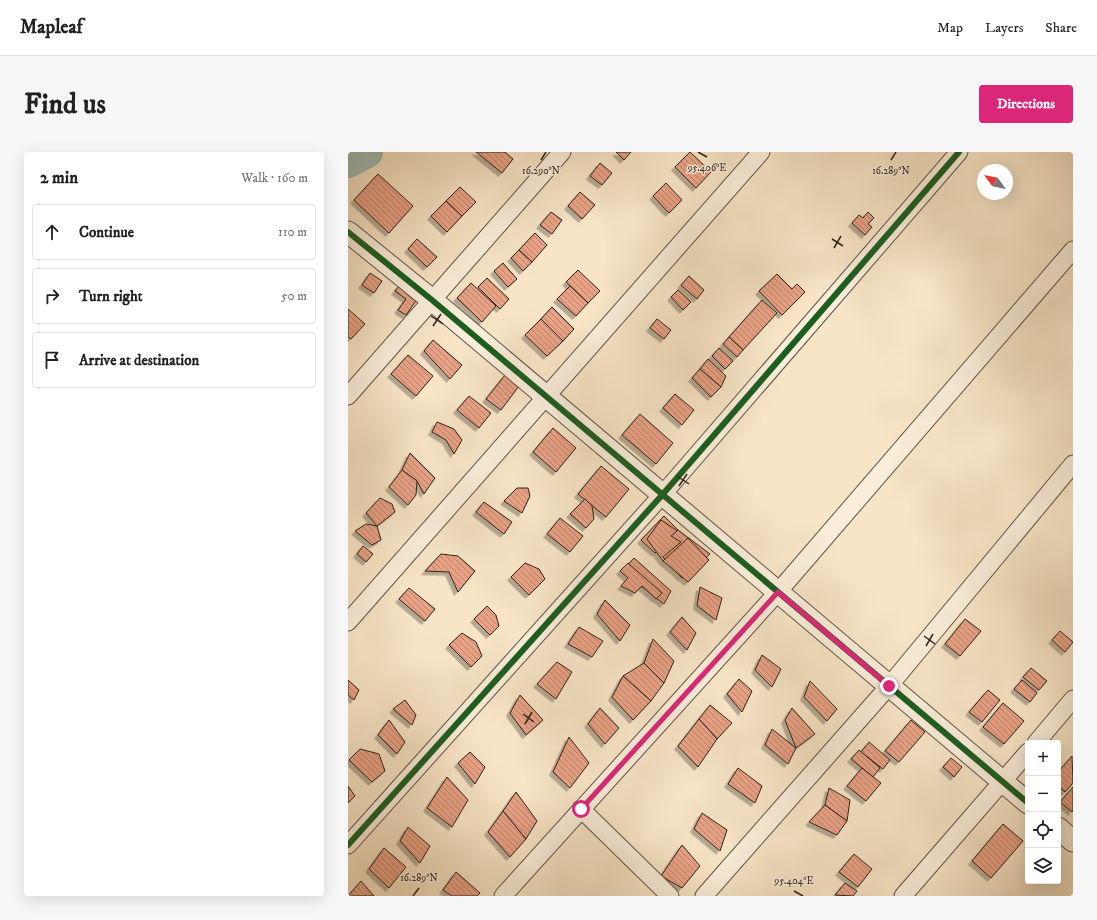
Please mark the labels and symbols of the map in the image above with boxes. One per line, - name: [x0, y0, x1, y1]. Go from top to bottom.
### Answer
- text: 95.406°E: [687, 162, 726, 174]
- north arrow: [977, 164, 1013, 200]
- text: 16.290°N: [522, 165, 560, 177]
- text: 16.289°N: [872, 165, 910, 177]
- route end: [880, 677, 898, 695]
- route start: [572, 800, 590, 818]
- text: 16.289°N: [400, 872, 438, 884]
- text: 95.404°E: [773, 875, 814, 887]

